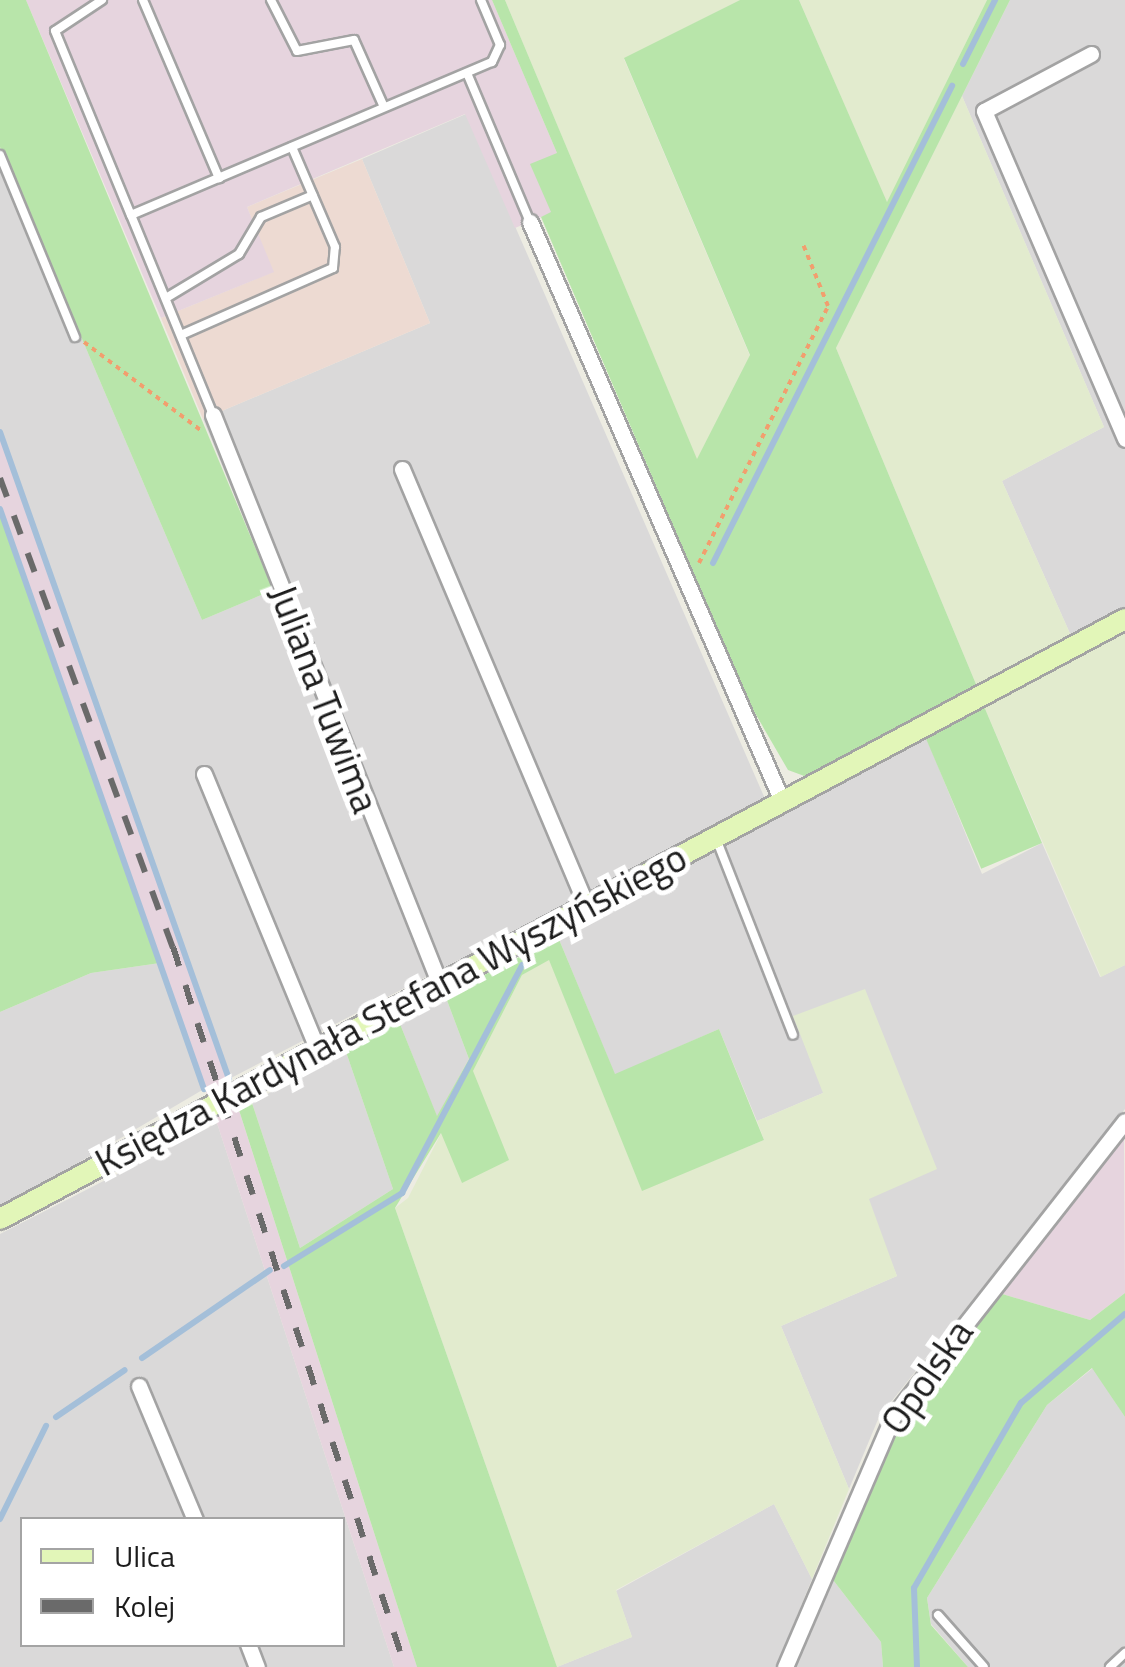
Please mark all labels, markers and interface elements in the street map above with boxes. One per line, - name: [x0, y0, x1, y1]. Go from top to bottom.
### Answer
- street label: Juliana Tuwima: [260, 579, 388, 819]
- street label: Księdza Kardynała Stefana Wyszyńskiego: [88, 834, 694, 1186]
- street label: Opolska: [871, 1311, 983, 1443]
- legend: [20, 1517, 345, 1647]
- text: Ulica: [114, 1533, 175, 1579]
- text: Kolej: [114, 1583, 175, 1629]

